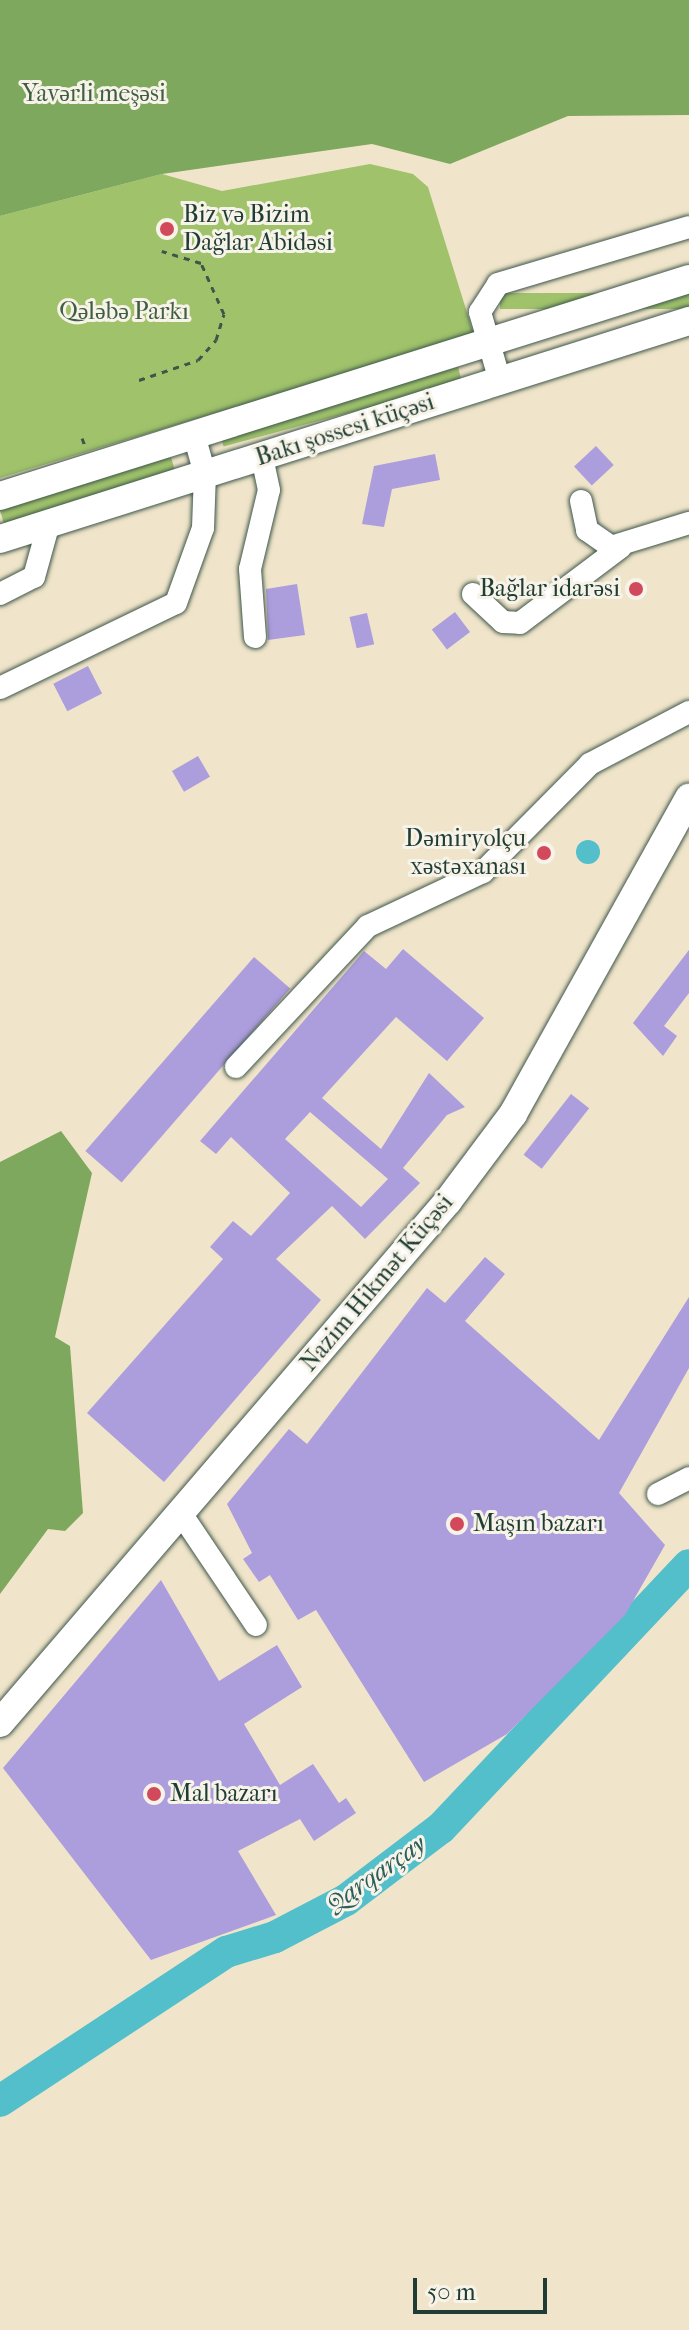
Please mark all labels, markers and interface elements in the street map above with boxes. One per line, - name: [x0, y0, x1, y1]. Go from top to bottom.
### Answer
- park label: Yavərli meşəsi: [22, 80, 166, 108]
- place label: Biz və Bizim Dağlar Abidəsi: [183, 201, 333, 257]
- marker: Biz və Bizim Dağlar Abidəsi: [158, 220, 176, 238]
- park label: Qələbə Parkı: [59, 298, 189, 326]
- street label: Bakı şossesi küçəsi: [252, 388, 438, 472]
- place label: Bağlar idarəsi: [479, 575, 620, 603]
- marker: Bağlar idarəsi: [627, 580, 645, 598]
- place label: Dəmiryolçu xəstəxanası: [405, 825, 526, 881]
- marker: Dəmiryolçu xəstəxanası: [533, 842, 555, 864]
- street label: Nazim Hikmət Küçəsi: [295, 1189, 459, 1377]
- place label: Maşın bazarı: [473, 1510, 604, 1538]
- marker: Maşın bazarı: [448, 1515, 466, 1533]
- place label: Mal bazarı: [170, 1780, 278, 1808]
- marker: Mal bazarı: [145, 1785, 163, 1803]
- water label: Qarqarçay: [320, 1829, 432, 1919]
- scale bar: [417, 2262, 551, 2312]
- text: 50 m: [427, 2278, 476, 2306]

